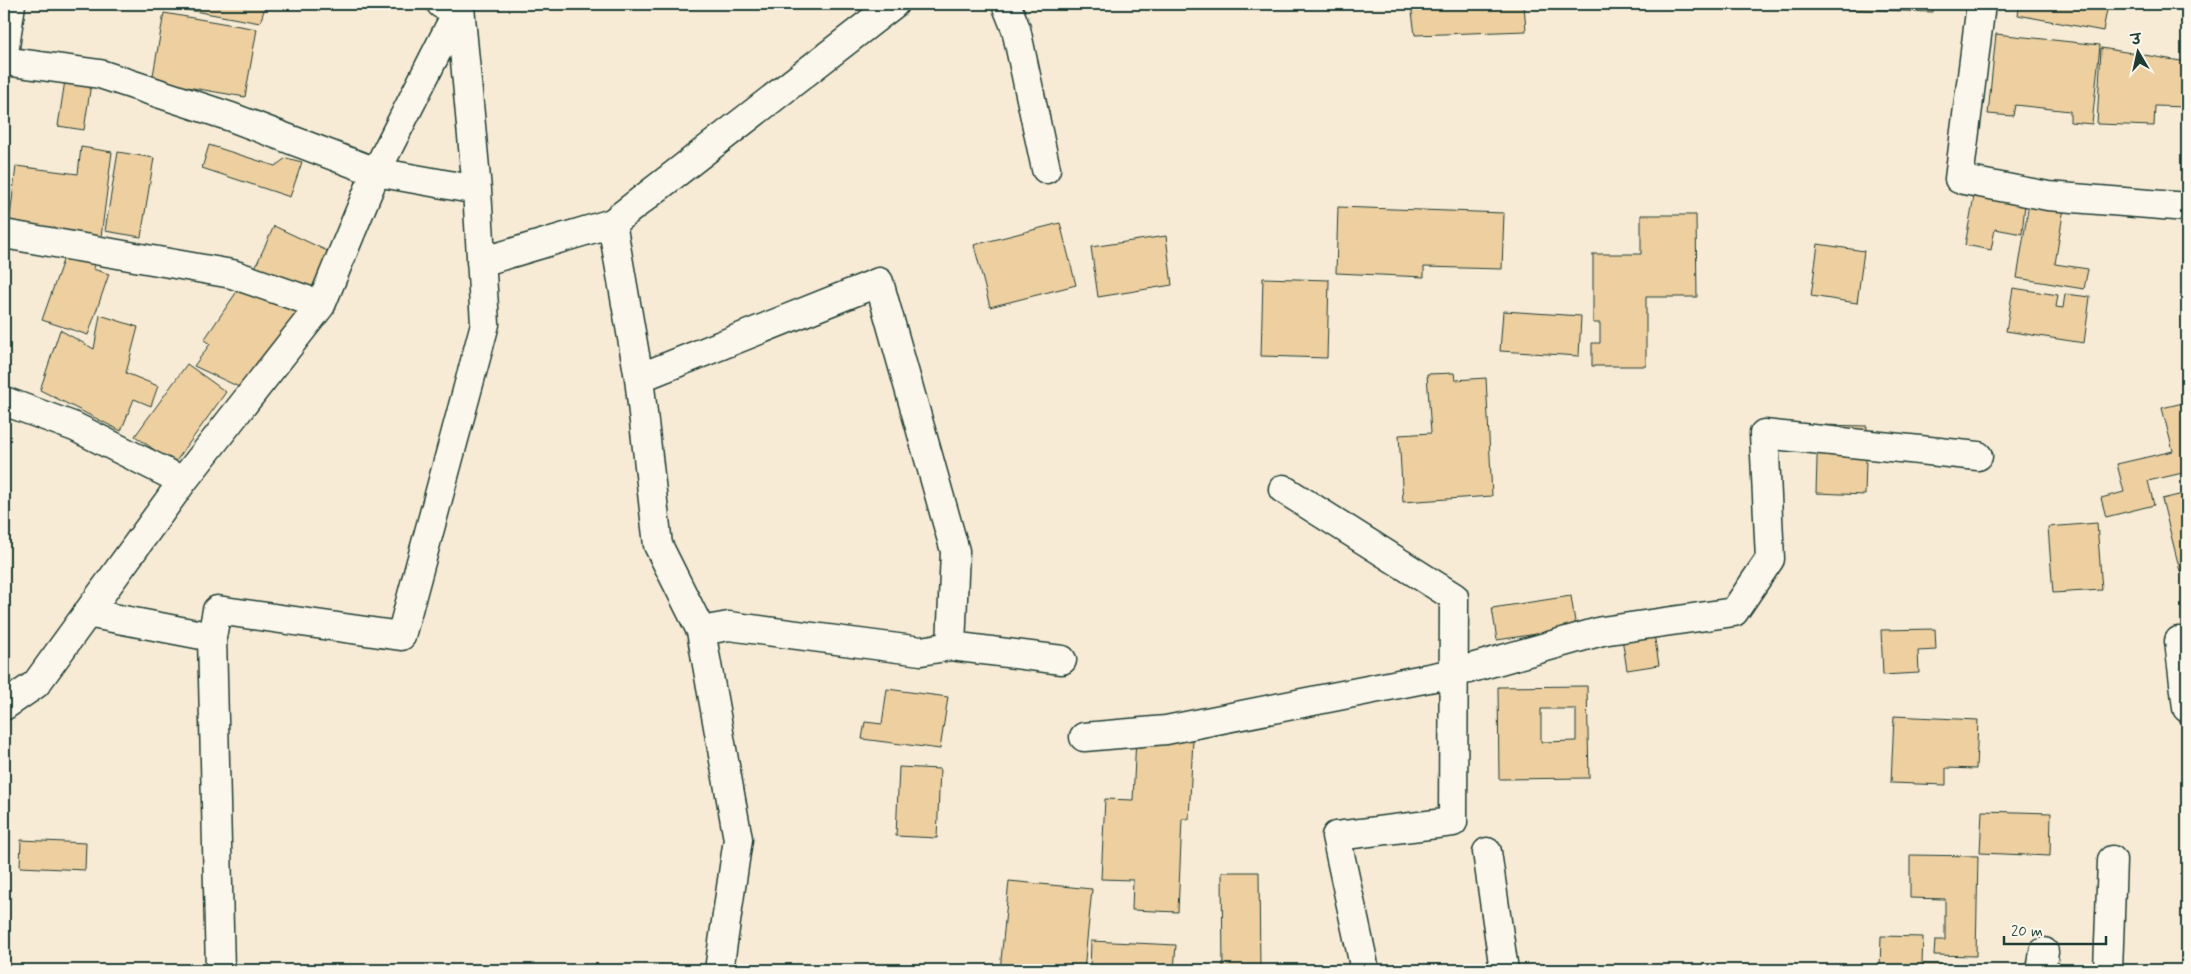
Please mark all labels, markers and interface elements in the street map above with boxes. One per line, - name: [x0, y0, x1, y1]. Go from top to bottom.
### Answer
- north arrow: [2114, 28, 2164, 78]
- text: उ: [2128, 30, 2144, 50]
- scale bar: [2004, 914, 2106, 946]
- text: 20 m: [2011, 922, 2043, 942]

